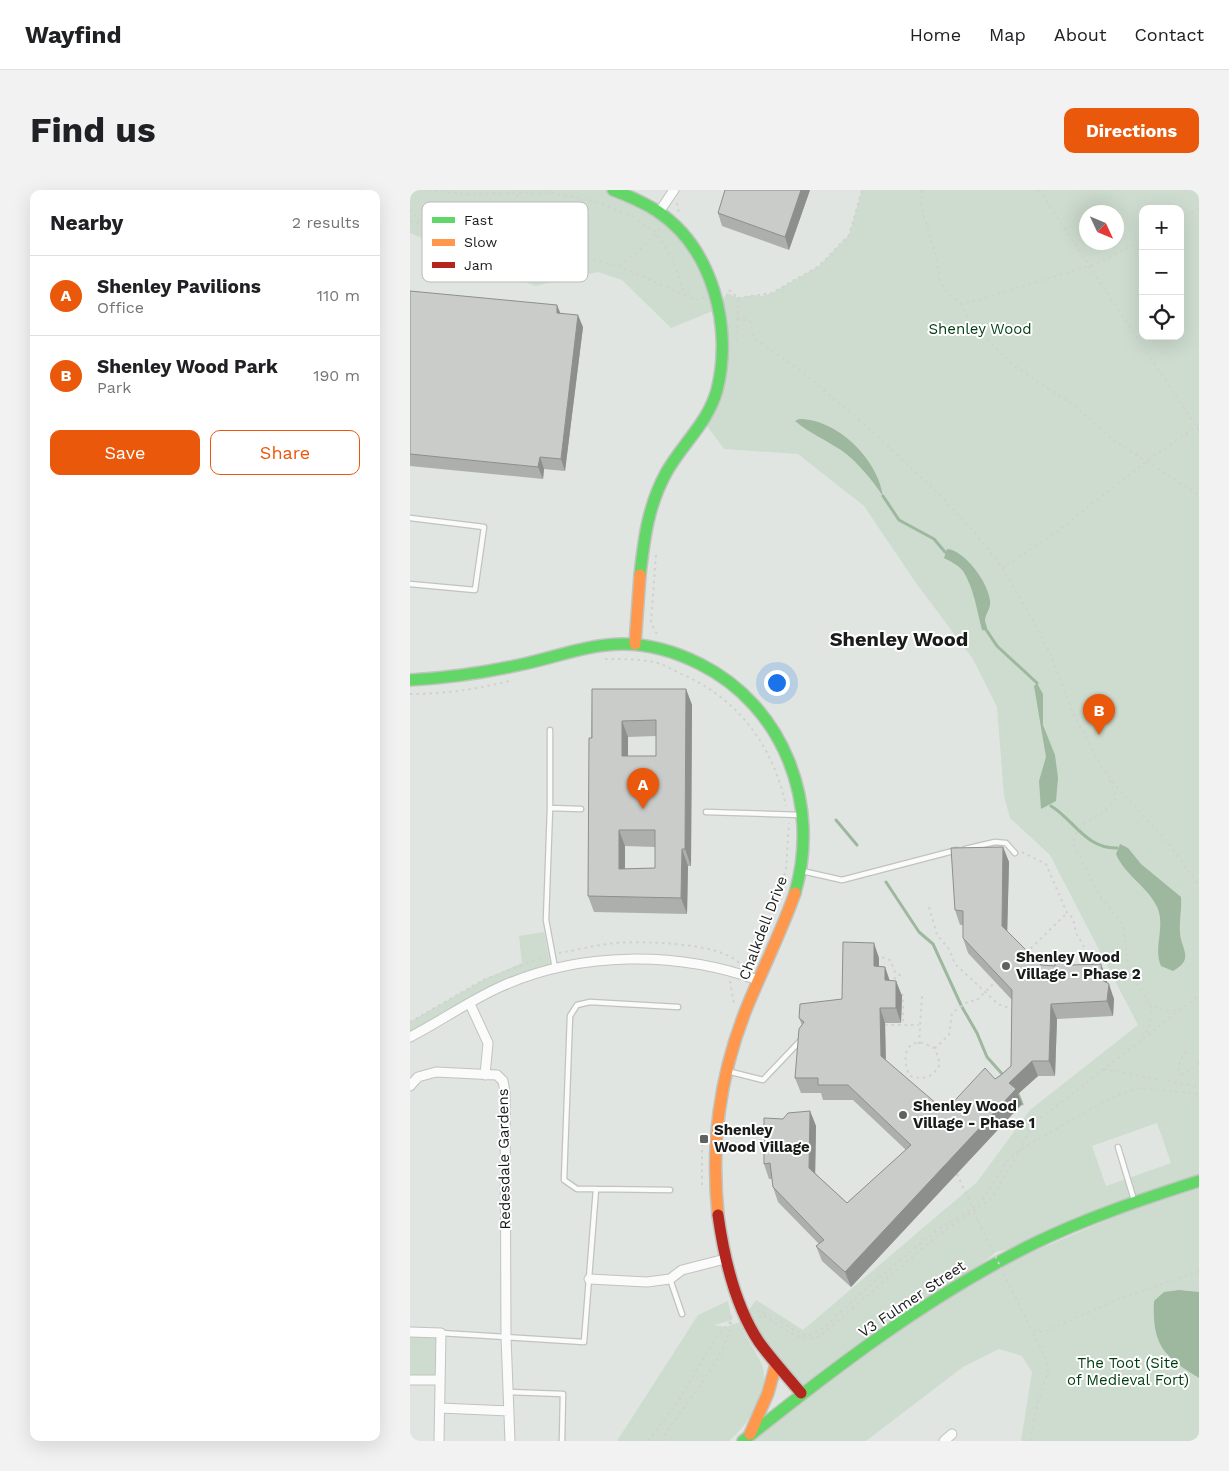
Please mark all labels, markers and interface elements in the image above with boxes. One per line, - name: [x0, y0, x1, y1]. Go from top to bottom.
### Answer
- text: Wayfind: [25, 21, 121, 49]
- text: Home: [910, 24, 961, 45]
- text: Map: [989, 24, 1026, 45]
- text: About: [1054, 24, 1106, 45]
- text: Contact: [1134, 24, 1204, 45]
- button: Directions: [1064, 108, 1199, 153]
- text: Find us: [30, 109, 156, 151]
- legend: [422, 202, 588, 282]
- north arrow: [1079, 205, 1124, 250]
- map controls: [1139, 205, 1184, 340]
- button: +: [1139, 205, 1184, 250]
- text: Nearby: [50, 210, 123, 235]
- text: Fast: [464, 212, 493, 228]
- text: 2 results: [292, 213, 360, 232]
- text: Slow: [464, 234, 497, 250]
- button: −: [1139, 250, 1184, 295]
- text: Jam: [464, 257, 493, 273]
- text: Shenley Pavilions: [97, 275, 261, 298]
- text: A: [61, 286, 71, 305]
- text: 110 m: [317, 286, 360, 305]
- button: locate: [1139, 295, 1184, 340]
- text: Office: [97, 298, 144, 317]
- park label: Shenley Wood: [928, 320, 1032, 338]
- text: Shenley Wood Park: [97, 355, 278, 378]
- text: B: [61, 366, 71, 385]
- text: 190 m: [313, 366, 360, 385]
- text: Park: [97, 378, 131, 397]
- button: Save: [50, 430, 200, 475]
- button: Share: [210, 430, 360, 475]
- district label: Shenley Wood: [830, 627, 968, 651]
- your location: [764, 670, 790, 696]
- pin: B: [1083, 694, 1115, 735]
- pin: A: [627, 768, 659, 809]
- street label: Chalkdell Drive: [735, 873, 791, 983]
- place label: Shenley Wood Village - Phase 2: [1016, 948, 1141, 983]
- marker: Shenley Wood Village - Phase 2: [1000, 960, 1012, 972]
- street label: Redesdale Gardens: [494, 1088, 514, 1230]
- place label: Shenley Wood Village - Phase 1: [913, 1097, 1035, 1132]
- marker: Shenley Wood Village - Phase 1: [897, 1109, 909, 1121]
- place label: Shenley Wood Village: [714, 1121, 810, 1156]
- marker: Shenley Wood Village: [698, 1133, 710, 1145]
- street label: V3 Fulmer Street: [855, 1256, 969, 1341]
- park label: The Toot (Site of Medieval Fort): [1067, 1354, 1189, 1389]

